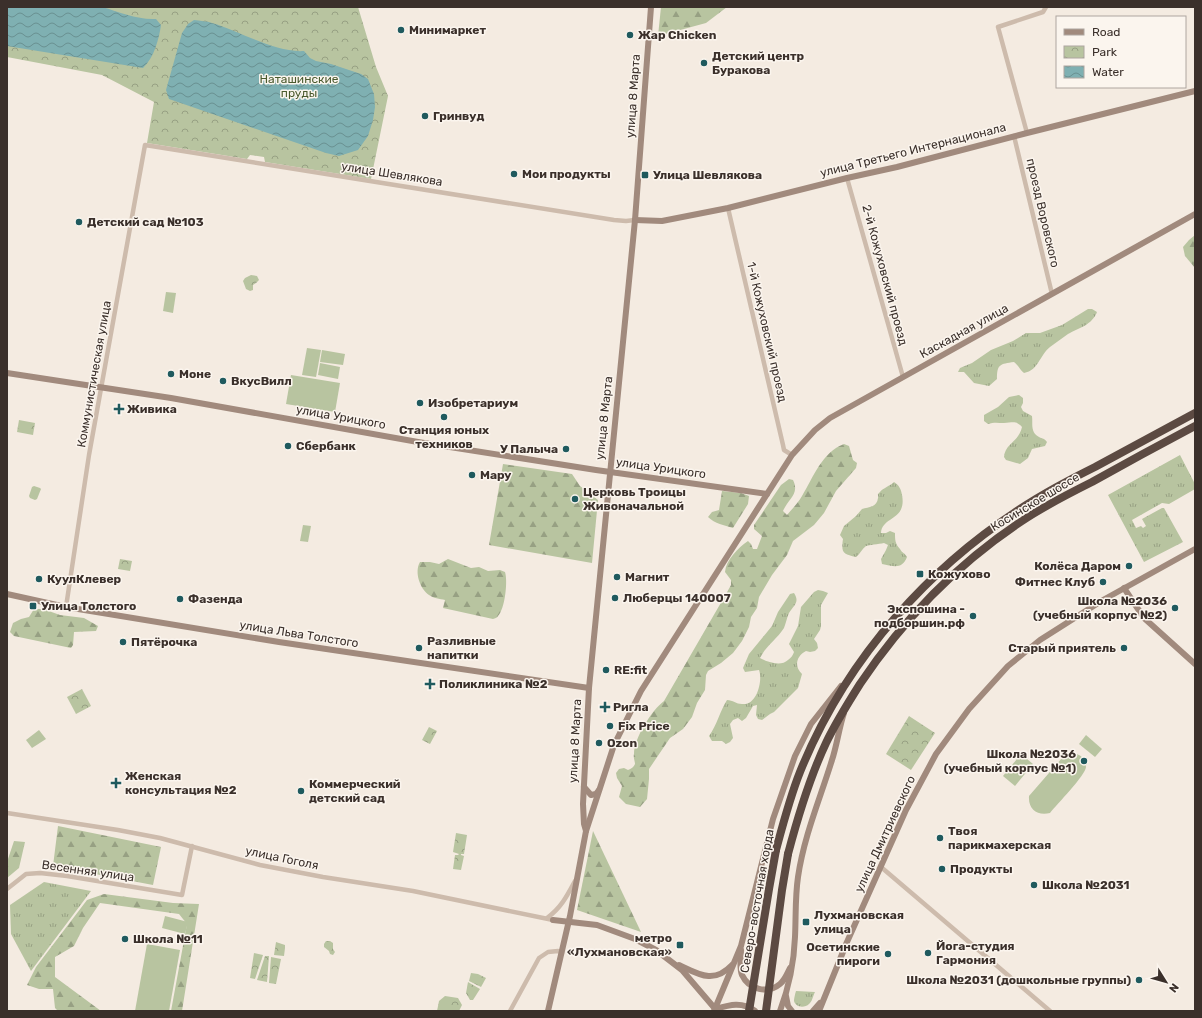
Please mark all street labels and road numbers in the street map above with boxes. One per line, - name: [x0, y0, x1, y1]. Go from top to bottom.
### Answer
- street label: улица 8 Марта: [623, 54, 643, 138]
- street label: улица Третьего Интернационала: [818, 120, 1008, 180]
- street label: проезд Воровского: [1024, 157, 1062, 269]
- street label: улица Шевлякова: [340, 159, 444, 189]
- street label: 2-й Кожуховский проезд: [859, 203, 911, 347]
- street label: 1-й Кожуховский проезд: [744, 261, 790, 403]
- street label: Коммунистическая улица: [74, 299, 114, 449]
- street label: Каскадная улица: [917, 301, 1011, 361]
- street label: улица 8 Марта: [593, 375, 615, 461]
- street label: улица Урицкого: [295, 402, 387, 432]
- street label: улица Урицкого: [615, 455, 707, 481]
- street label: Косинское шоссе: [988, 470, 1082, 534]
- street label: улица Льва Толстого: [238, 618, 360, 650]
- street label: улица 8 Марта: [566, 699, 584, 783]
- street label: улица Дмитриевского: [852, 773, 918, 895]
- street label: Северо-восточная хорда: [737, 828, 777, 974]
- street label: улица Гоголя: [244, 843, 320, 873]
- street label: Весенняя улица: [41, 858, 135, 884]

